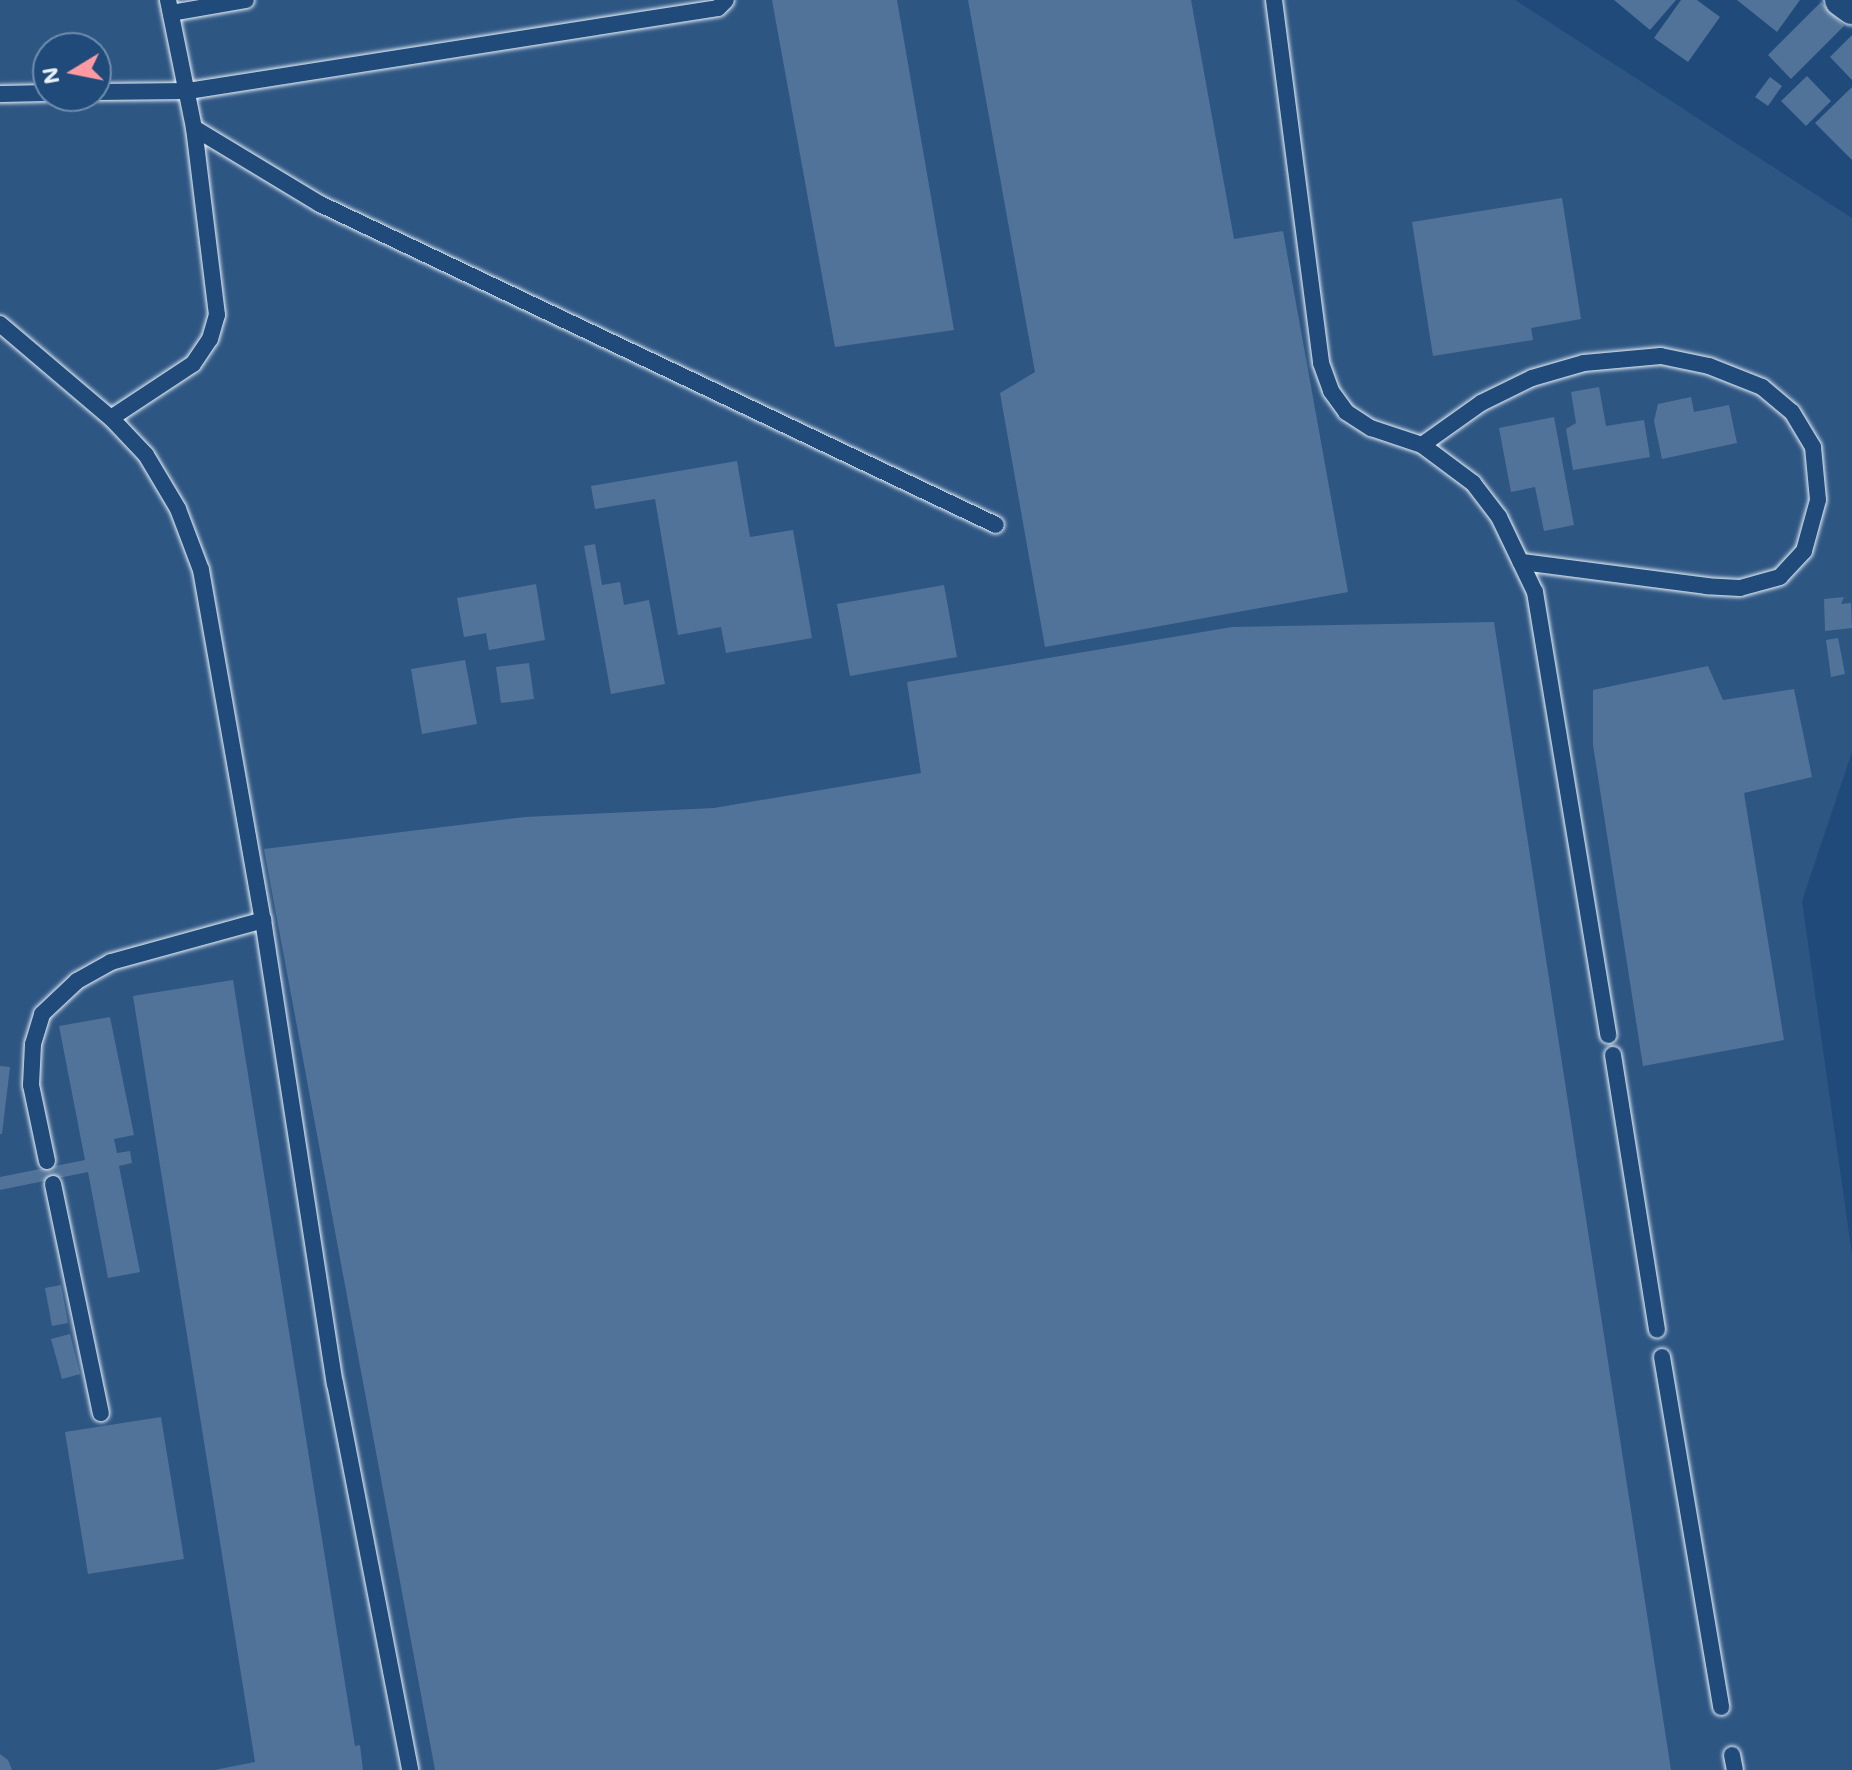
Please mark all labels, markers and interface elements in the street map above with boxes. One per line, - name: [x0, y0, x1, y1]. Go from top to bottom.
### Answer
- north arrow: [32, 32, 112, 112]
- text: N: [34, 65, 66, 87]

